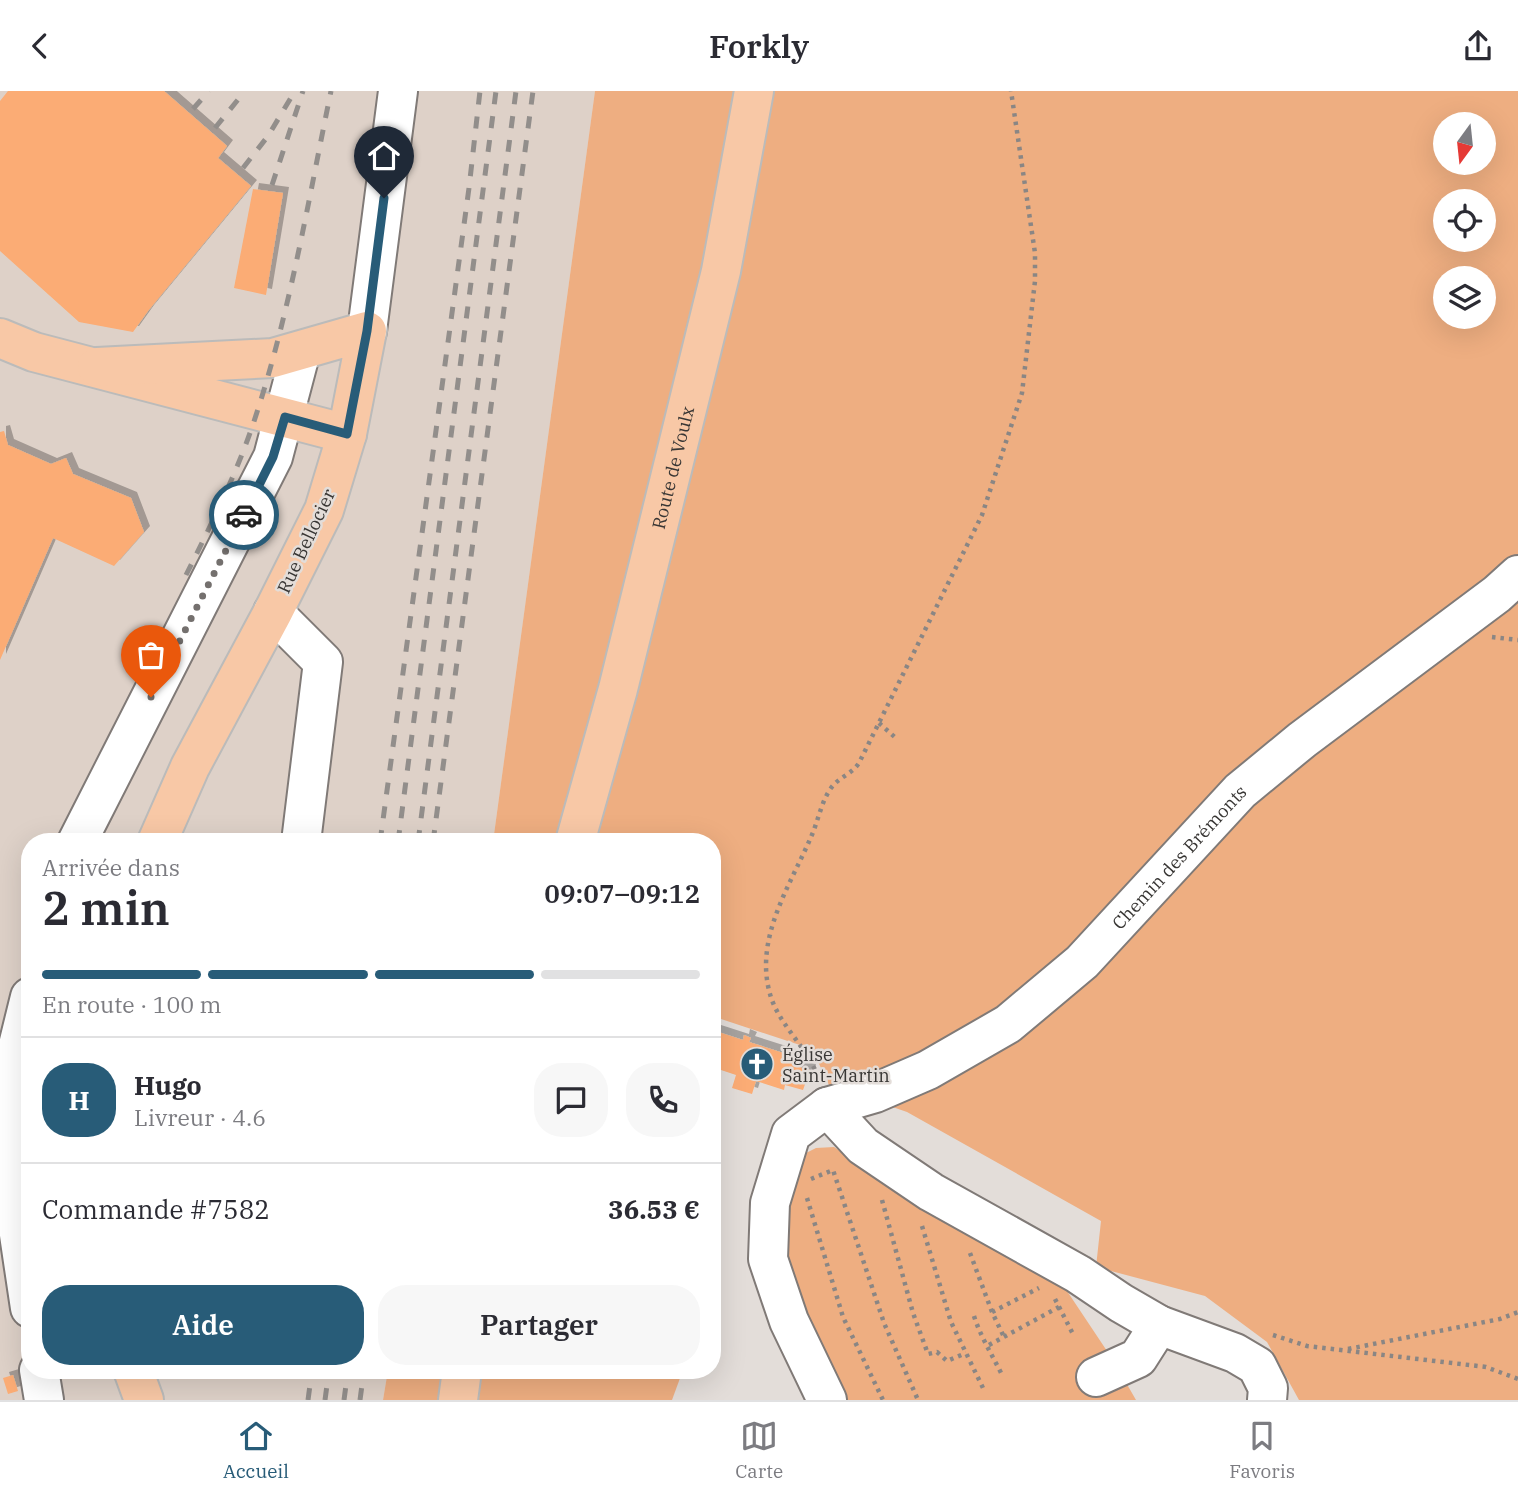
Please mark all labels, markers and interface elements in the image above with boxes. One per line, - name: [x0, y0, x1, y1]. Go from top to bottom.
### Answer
- text: Forkly: [709, 25, 809, 67]
- icon: back: [21, 27, 59, 65]
- icon: share: [1459, 27, 1497, 65]
- north arrow: [1433, 112, 1496, 175]
- map controls: [1433, 112, 1496, 329]
- pin: [354, 126, 414, 198]
- icon: home: [365, 137, 403, 175]
- button: locate: [1433, 189, 1496, 252]
- button: layers: [1433, 266, 1496, 329]
- street label: Route de Voulx: [646, 404, 699, 531]
- courier: [209, 480, 279, 550]
- street label: Rue Bellocier: [272, 485, 340, 597]
- icon: car: [225, 496, 263, 534]
- pin: [121, 625, 181, 697]
- icon: bag: [132, 636, 170, 674]
- street label: Chemin des Brémonts: [1107, 779, 1251, 934]
- text: Arrivée dans: [42, 852, 180, 882]
- text: 09:07–09:12: [544, 876, 700, 910]
- text: 2 min: [42, 878, 170, 938]
- text: En route · 100 m: [42, 989, 221, 1019]
- place label: Église Saint-Martin: [782, 1043, 890, 1087]
- church icon: Église Saint-Martin: [738, 1045, 776, 1083]
- button: chat: [534, 1063, 608, 1137]
- button: phone: [626, 1063, 700, 1137]
- text: Hugo: [134, 1068, 202, 1102]
- text: H: [68, 1083, 90, 1117]
- text: Livreur · 4.6: [134, 1102, 266, 1132]
- text: Commande #7582: [42, 1192, 270, 1226]
- text: 36.53 €: [608, 1192, 700, 1226]
- button: Aide: [42, 1285, 364, 1365]
- button: Partager: [378, 1285, 700, 1365]
- tab: Accueil: [223, 1417, 289, 1483]
- tab: Carte: [735, 1417, 783, 1483]
- tab: Favoris: [1229, 1417, 1295, 1483]

